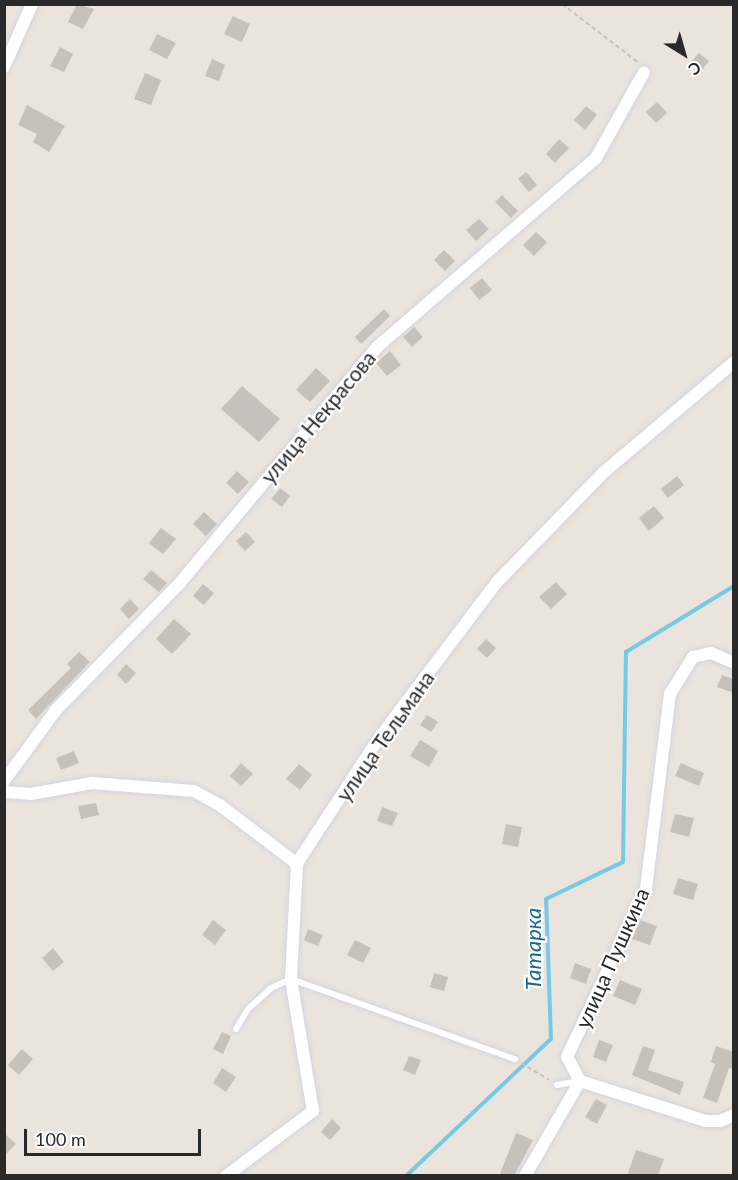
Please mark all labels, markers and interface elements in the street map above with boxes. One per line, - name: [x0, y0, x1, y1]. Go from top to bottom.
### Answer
- north arrow: [654, 24, 714, 84]
- text: С: [685, 58, 705, 80]
- street label: улица Некрасова: [255, 346, 381, 488]
- street label: улица Тельмана: [331, 666, 439, 806]
- street label: улица Пушкина: [570, 884, 654, 1032]
- water label: Татарка: [520, 908, 546, 990]
- scale bar: [27, 1117, 204, 1155]
- text: 100 m: [35, 1128, 86, 1150]

